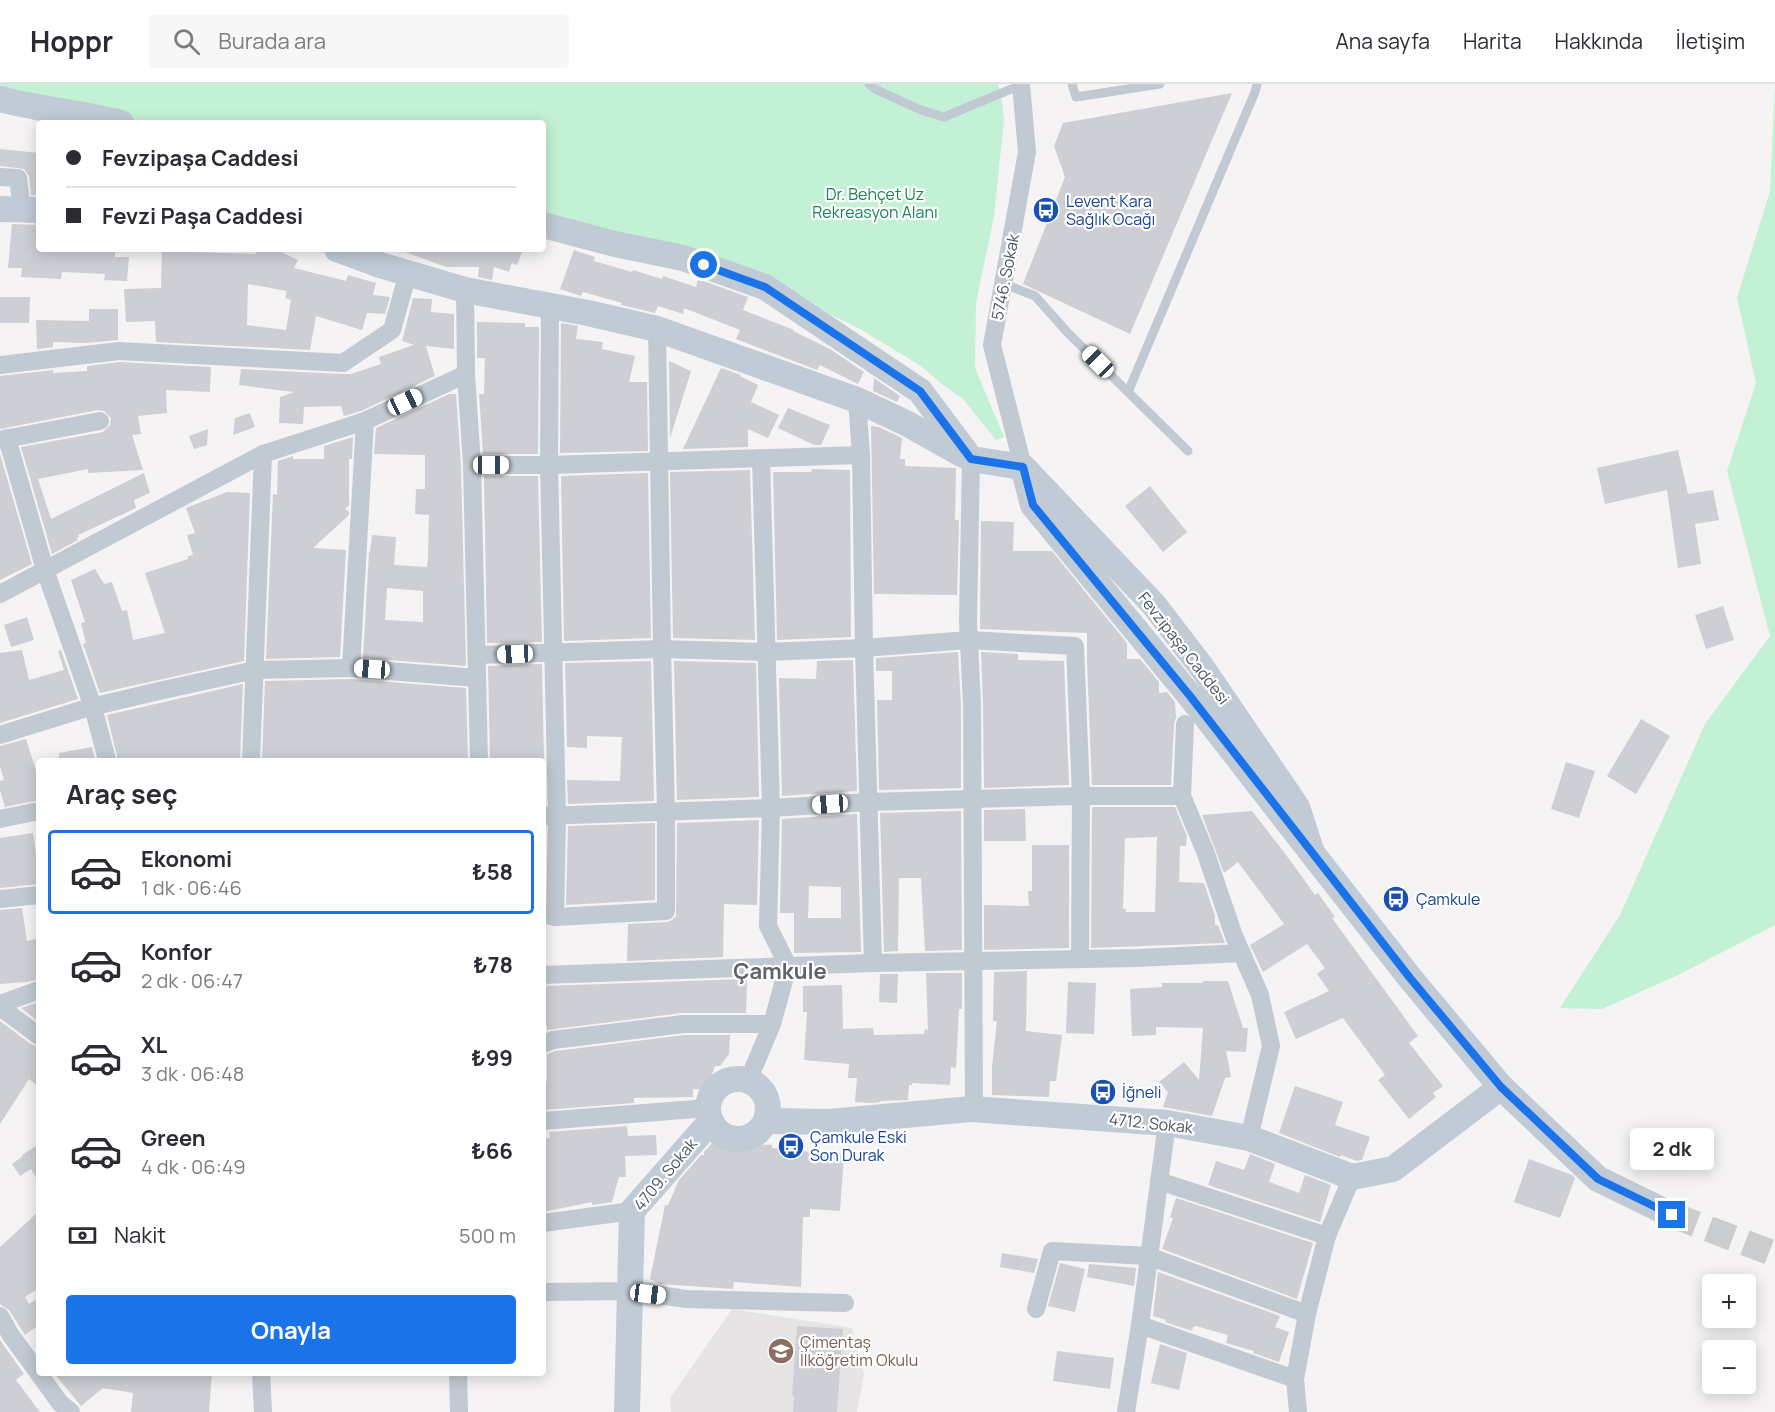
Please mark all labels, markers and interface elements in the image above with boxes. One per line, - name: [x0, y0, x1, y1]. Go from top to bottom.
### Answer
- search box: [149, 14, 569, 68]
- text: Hoppr: [30, 22, 113, 60]
- icon: search: [170, 25, 203, 58]
- text: Burada ara: [218, 26, 326, 56]
- text: Ana sayfa: [1336, 27, 1430, 55]
- text: Harita: [1463, 27, 1522, 55]
- text: Hakkında: [1555, 27, 1643, 55]
- text: İletişim: [1676, 27, 1745, 55]
- text: Fevzipaşa Caddesi: [102, 143, 299, 173]
- park label: Dr. Behçet Uz Rekreasyon Alanı: [812, 183, 938, 223]
- place label: Levent Kara Sağlık Ocağı: [1066, 190, 1155, 230]
- bus stop icon: Levent Kara Sağlık Ocağı: [1031, 195, 1061, 225]
- text: Fevzi Paşa Caddesi: [102, 201, 303, 231]
- street label: 5746. Sokak: [986, 231, 1024, 322]
- route start: [690, 251, 717, 278]
- car: [1079, 343, 1117, 381]
- car: [385, 386, 425, 418]
- car: [473, 456, 509, 474]
- street label: Fevzipaşa Caddesi: [1133, 587, 1235, 709]
- car: [497, 644, 533, 664]
- car: [353, 659, 391, 679]
- text: Araç seç: [66, 775, 177, 812]
- car: [811, 794, 849, 814]
- text: Ekonomi: [141, 844, 232, 874]
- icon: car: [69, 845, 123, 899]
- text: ₺58: [472, 857, 513, 887]
- text: 1 dk · 06:46: [141, 874, 242, 901]
- bus stop icon: Çamkule: [1381, 884, 1411, 914]
- place label: Çamkule: [1416, 888, 1480, 910]
- text: Konfor: [141, 937, 212, 967]
- icon: car: [69, 938, 123, 992]
- text: ₺78: [473, 950, 513, 980]
- district label: Çamkule: [733, 956, 827, 986]
- text: 2 dk · 06:47: [141, 967, 243, 994]
- text: XL: [141, 1030, 167, 1060]
- icon: car: [69, 1031, 123, 1085]
- text: ₺99: [471, 1043, 513, 1073]
- text: 3 dk · 06:48: [141, 1060, 244, 1087]
- bus stop icon: İğneli: [1088, 1077, 1118, 1107]
- place label: İğneli: [1122, 1081, 1161, 1103]
- street label: 4712. Sokak: [1108, 1108, 1195, 1138]
- text: Green: [141, 1123, 206, 1153]
- icon: car: [69, 1124, 123, 1178]
- place label: Çamkule Eski Son Durak: [810, 1126, 907, 1166]
- callout: 2 dk: [1630, 1128, 1714, 1170]
- bus stop icon: Çamkule Eski Son Durak: [776, 1131, 806, 1161]
- street label: 4709. Sokak: [628, 1132, 702, 1215]
- text: 2 dk: [1652, 1135, 1692, 1162]
- text: ₺66: [471, 1136, 513, 1166]
- text: 4 dk · 06:49: [141, 1153, 246, 1180]
- route end: [1658, 1201, 1685, 1228]
- icon: cash: [66, 1219, 99, 1252]
- text: Nakit: [114, 1220, 166, 1250]
- text: 500 m: [459, 1222, 516, 1249]
- map controls: [1702, 1274, 1756, 1394]
- button: +: [1702, 1274, 1756, 1328]
- car: [629, 1283, 667, 1305]
- button: Onayla: [66, 1295, 516, 1364]
- place label: Çimentaş İlköğretim Okulu: [800, 1331, 918, 1371]
- school or university icon: Çimentaş İlköğretim Okulu: [766, 1336, 796, 1366]
- button: −: [1702, 1340, 1756, 1394]

